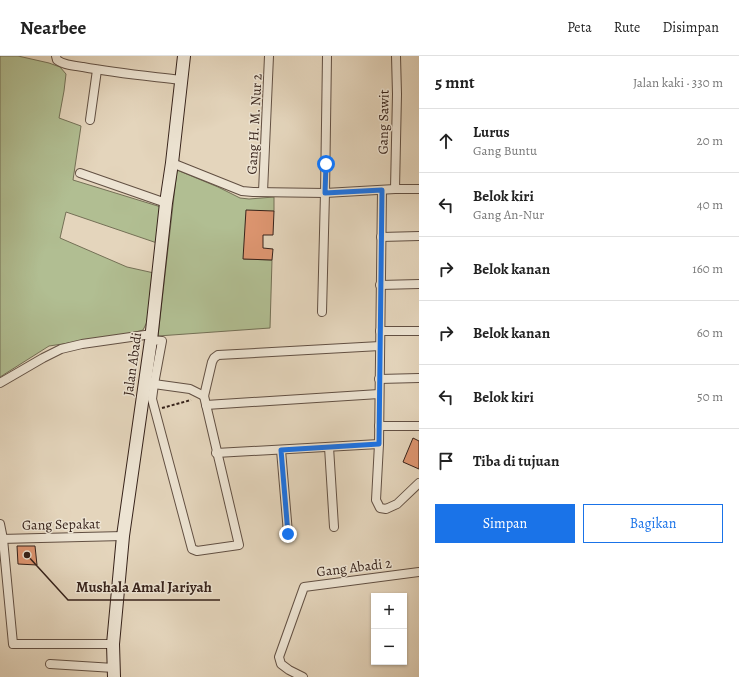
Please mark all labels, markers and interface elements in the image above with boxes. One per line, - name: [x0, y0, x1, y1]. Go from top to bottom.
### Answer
- text: Nearbee: [20, 15, 86, 41]
- text: Peta: [567, 18, 592, 37]
- text: Rute: [614, 18, 640, 37]
- text: Disimpan: [662, 18, 719, 37]
- text: 5 mnt: [435, 71, 475, 94]
- street label: Gang H. M. Nur 2: [242, 73, 267, 175]
- text: Jalan kaki · 330 m: [633, 74, 723, 91]
- street label: Gang Sawit: [373, 89, 394, 155]
- text: Lurus: [473, 122, 510, 142]
- icon: ahead: [435, 130, 457, 152]
- text: 20 m: [697, 132, 723, 149]
- text: Gang Buntu: [473, 142, 537, 159]
- route start: [317, 155, 335, 173]
- text: Belok kiri: [473, 186, 534, 206]
- icon: left: [435, 194, 457, 216]
- text: 40 m: [697, 196, 723, 213]
- text: Gang An-Nur: [473, 206, 544, 223]
- icon: right: [435, 258, 457, 280]
- text: Belok kanan: [473, 259, 550, 279]
- text: 160 m: [692, 260, 723, 277]
- icon: right: [435, 322, 457, 344]
- text: Belok kanan: [473, 323, 550, 343]
- text: 60 m: [697, 324, 723, 341]
- street label: Jalan Abadi: [119, 331, 146, 397]
- icon: left: [435, 386, 457, 408]
- text: Belok kiri: [473, 387, 534, 407]
- text: 50 m: [697, 388, 723, 405]
- icon: arrive: [435, 450, 457, 472]
- text: Tiba di tujuan: [473, 451, 559, 471]
- button: Simpan: [435, 504, 575, 543]
- button: Bagikan: [583, 504, 723, 543]
- street label: Gang Sepakat: [22, 514, 101, 535]
- route end: [279, 525, 297, 543]
- street label: Gang Abadi 2: [315, 553, 393, 582]
- callout: Mushala Amal Jariyah: [68, 573, 220, 600]
- text: Mushala Amal Jariyah: [76, 577, 212, 597]
- map controls: [371, 593, 407, 665]
- button: +: [371, 593, 407, 629]
- button: −: [371, 629, 407, 665]

